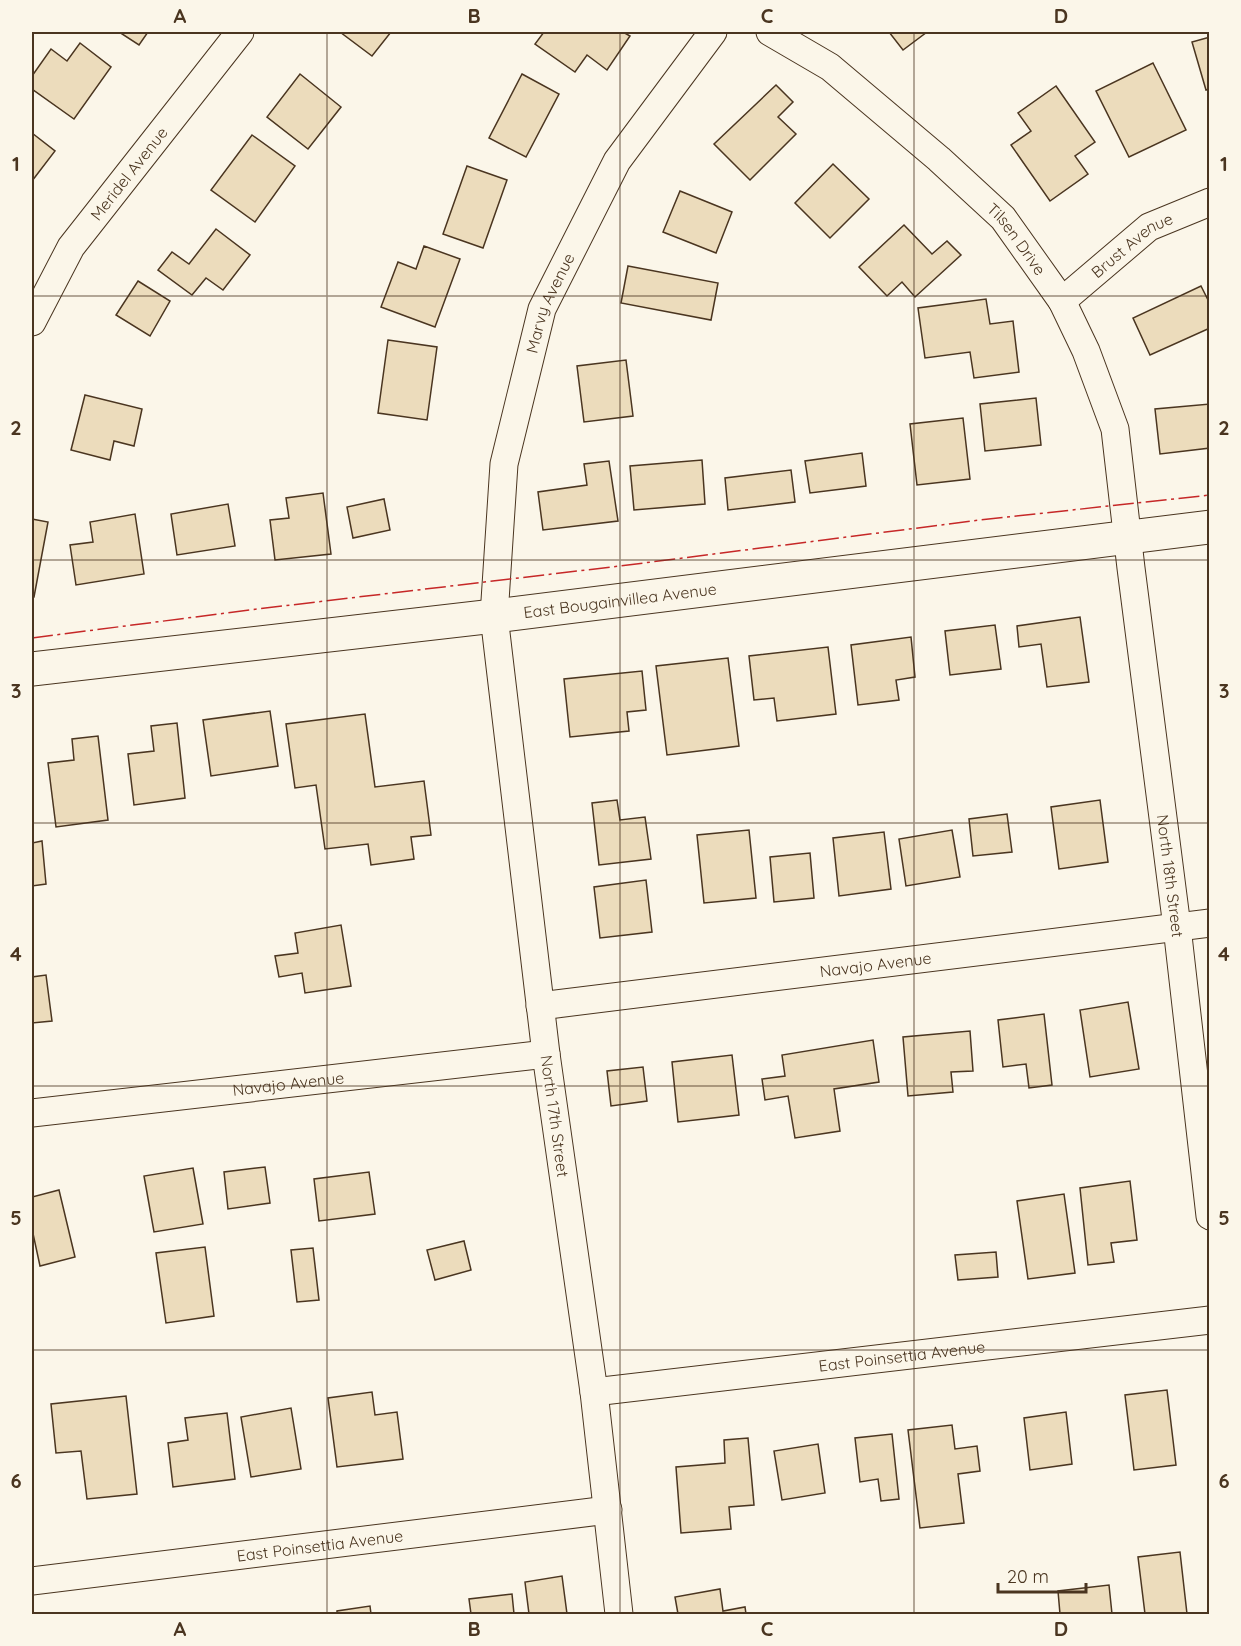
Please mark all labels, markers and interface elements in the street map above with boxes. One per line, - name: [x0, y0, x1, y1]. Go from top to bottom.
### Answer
- text: A: [174, 3, 187, 28]
- text: B: [467, 3, 481, 28]
- text: C: [761, 3, 774, 28]
- text: D: [1054, 3, 1068, 28]
- street label: Meridel Avenue: [86, 123, 172, 224]
- text: 1: [12, 151, 20, 176]
- text: 1: [1220, 151, 1228, 176]
- street label: Tilsen Drive: [983, 199, 1050, 279]
- street label: Brust Avenue: [1087, 208, 1176, 282]
- street label: Marvy Avenue: [522, 250, 579, 355]
- text: 2: [10, 415, 22, 440]
- text: 2: [1218, 415, 1230, 440]
- street label: East Bougainvillea Avenue: [522, 578, 718, 622]
- text: 3: [11, 678, 21, 703]
- text: 3: [1219, 678, 1229, 703]
- street label: North 18th Street: [1153, 813, 1188, 938]
- text: 4: [10, 941, 22, 966]
- text: 4: [1218, 941, 1230, 966]
- street label: Navajo Avenue: [818, 948, 932, 981]
- street label: North 17th Street: [537, 1054, 573, 1178]
- street label: Navajo Avenue: [231, 1067, 345, 1100]
- text: 5: [10, 1205, 22, 1230]
- text: 5: [1218, 1205, 1230, 1230]
- street label: East Poinsettia Avenue: [818, 1336, 986, 1376]
- text: 6: [10, 1468, 22, 1493]
- text: 6: [1218, 1468, 1230, 1493]
- street label: East Poinsettia Avenue: [235, 1525, 404, 1566]
- scale bar: [998, 1556, 1086, 1594]
- text: 20 m: [1007, 1565, 1049, 1588]
- text: A: [174, 1616, 187, 1641]
- text: B: [467, 1616, 481, 1641]
- text: C: [761, 1616, 774, 1641]
- text: D: [1054, 1616, 1068, 1641]

